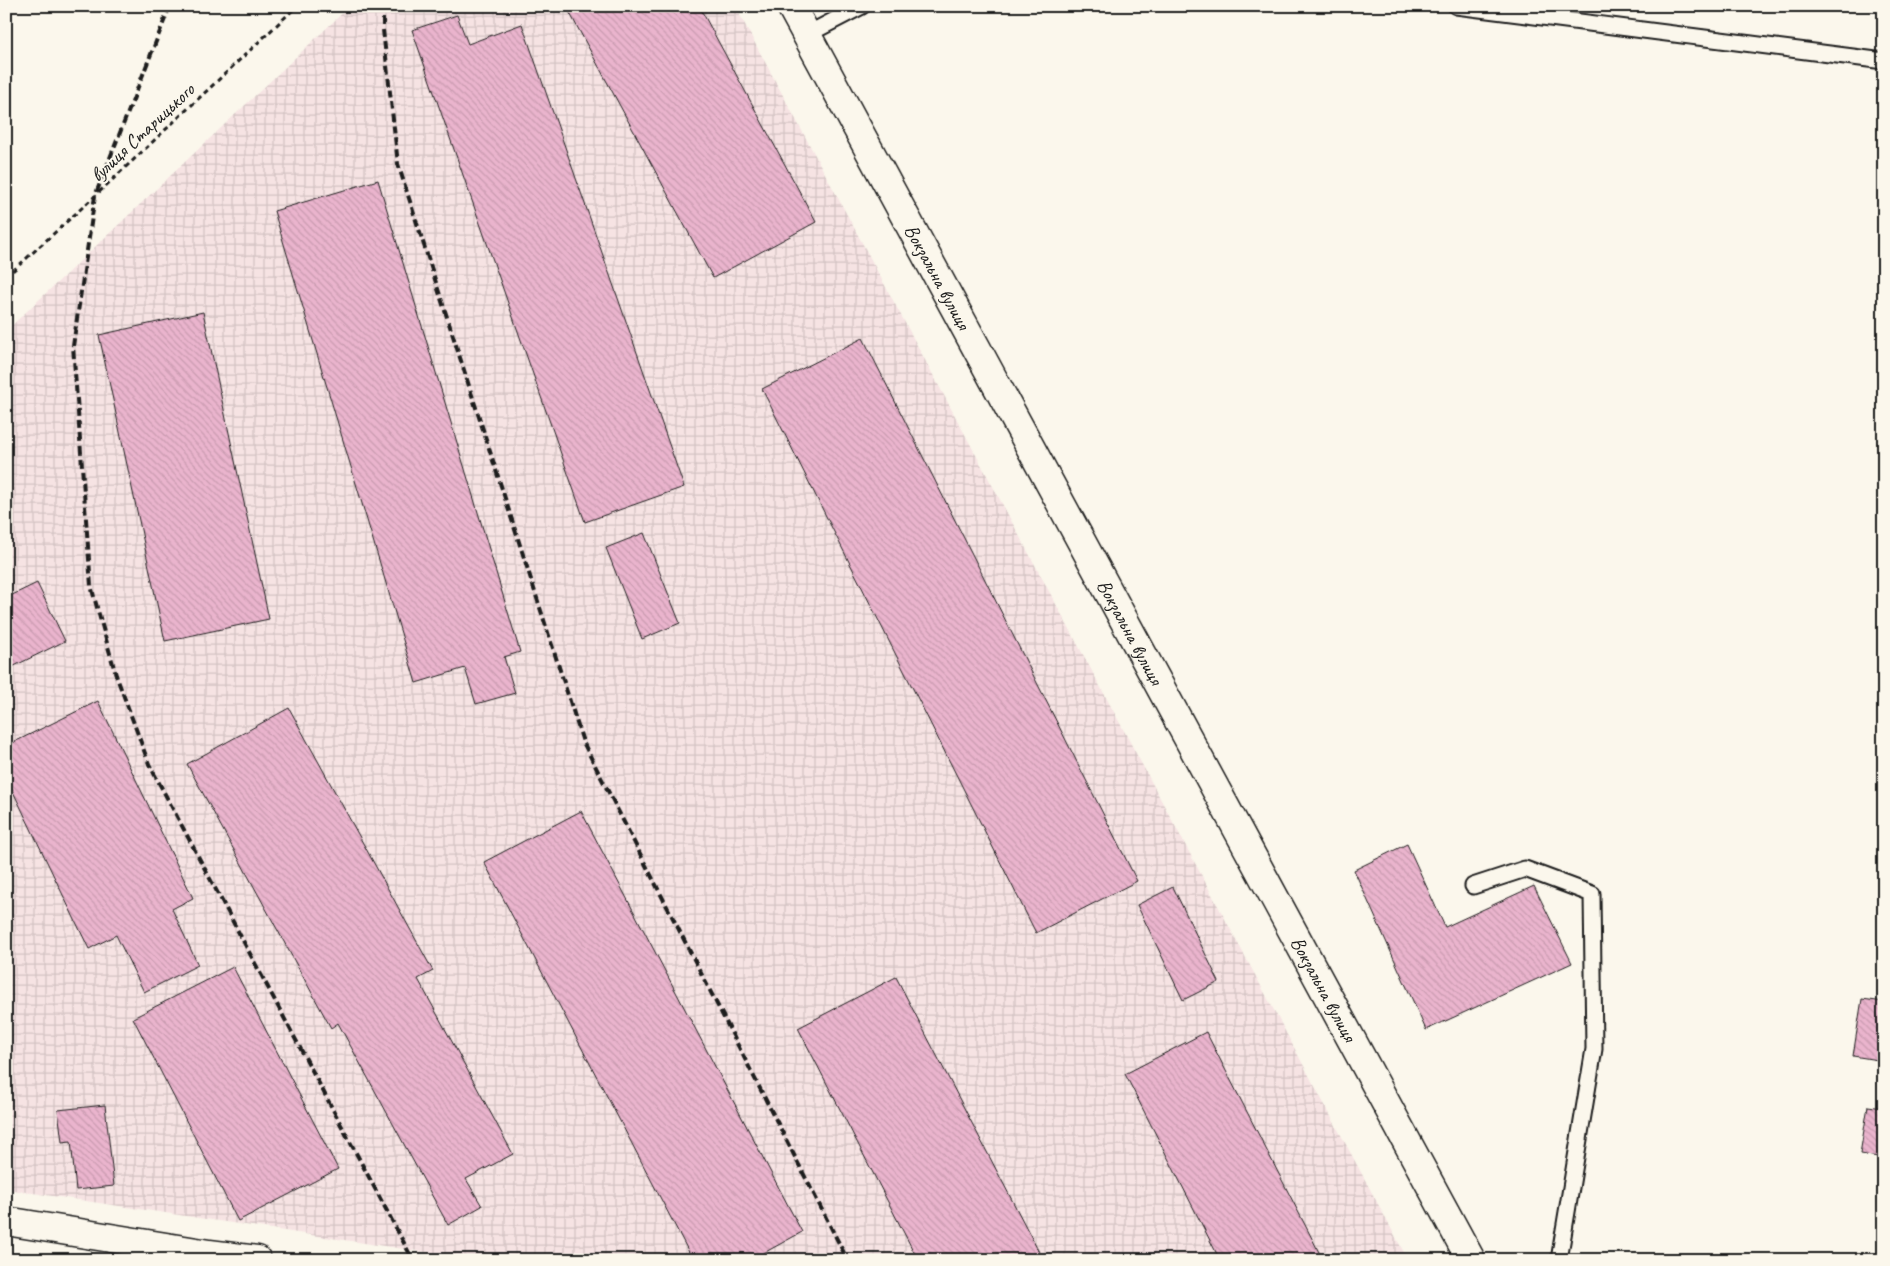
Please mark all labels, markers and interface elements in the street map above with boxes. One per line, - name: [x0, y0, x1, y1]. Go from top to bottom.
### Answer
- street label: вулиця Старицького: [85, 77, 201, 187]
- street label: Вокзальна вулиця: [899, 220, 977, 336]
- street label: Вокзальна вулиця: [1091, 575, 1170, 691]
- street label: Вокзальна вулиця: [1285, 932, 1363, 1048]

